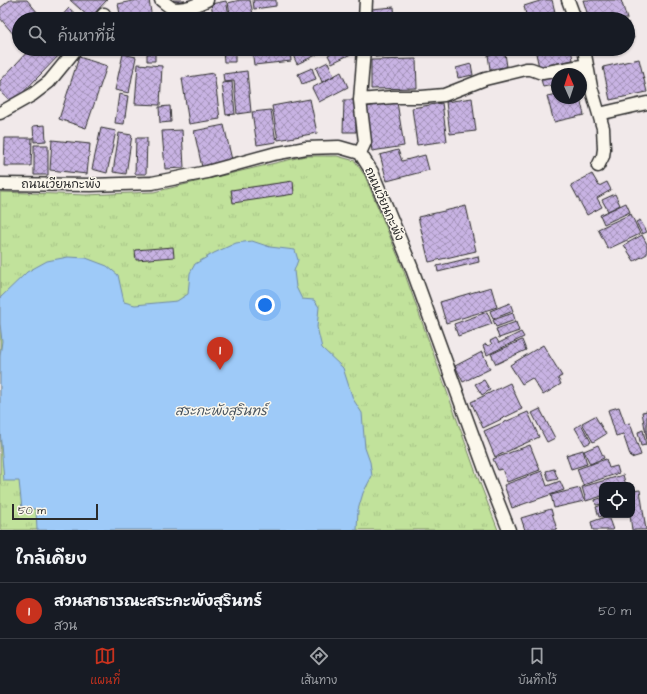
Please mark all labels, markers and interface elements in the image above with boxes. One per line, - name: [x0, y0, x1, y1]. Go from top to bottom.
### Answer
- search box: [12, 12, 635, 56]
- icon: search: [26, 23, 48, 45]
- text: ค้นหาที่นี่: [58, 26, 115, 47]
- north arrow: [551, 68, 587, 104]
- street label: ถนนเวียนกะพัง: [360, 164, 408, 244]
- street label: ถนนเวียนกะพัง: [21, 176, 101, 193]
- your location: [255, 295, 275, 315]
- pin: 1: [207, 337, 233, 370]
- water label: สระกะพังสุรินทร์: [175, 402, 271, 421]
- map controls: [599, 482, 635, 518]
- button: locate: [599, 482, 635, 518]
- scale bar: [12, 502, 98, 521]
- text: 50 m: [18, 503, 46, 518]
- text: ใกล้เคียง: [16, 547, 87, 571]
- text: สวนสาธารณะสระกะพังสุรินทร์: [54, 591, 262, 612]
- text: 1: [28, 602, 30, 620]
- text: 50 m: [598, 602, 631, 620]
- text: สวน: [54, 617, 77, 635]
- tab: แผนที่: [90, 645, 120, 688]
- tab: เส้นทาง: [301, 645, 337, 688]
- tab: บันทึกไว้: [518, 645, 557, 688]

